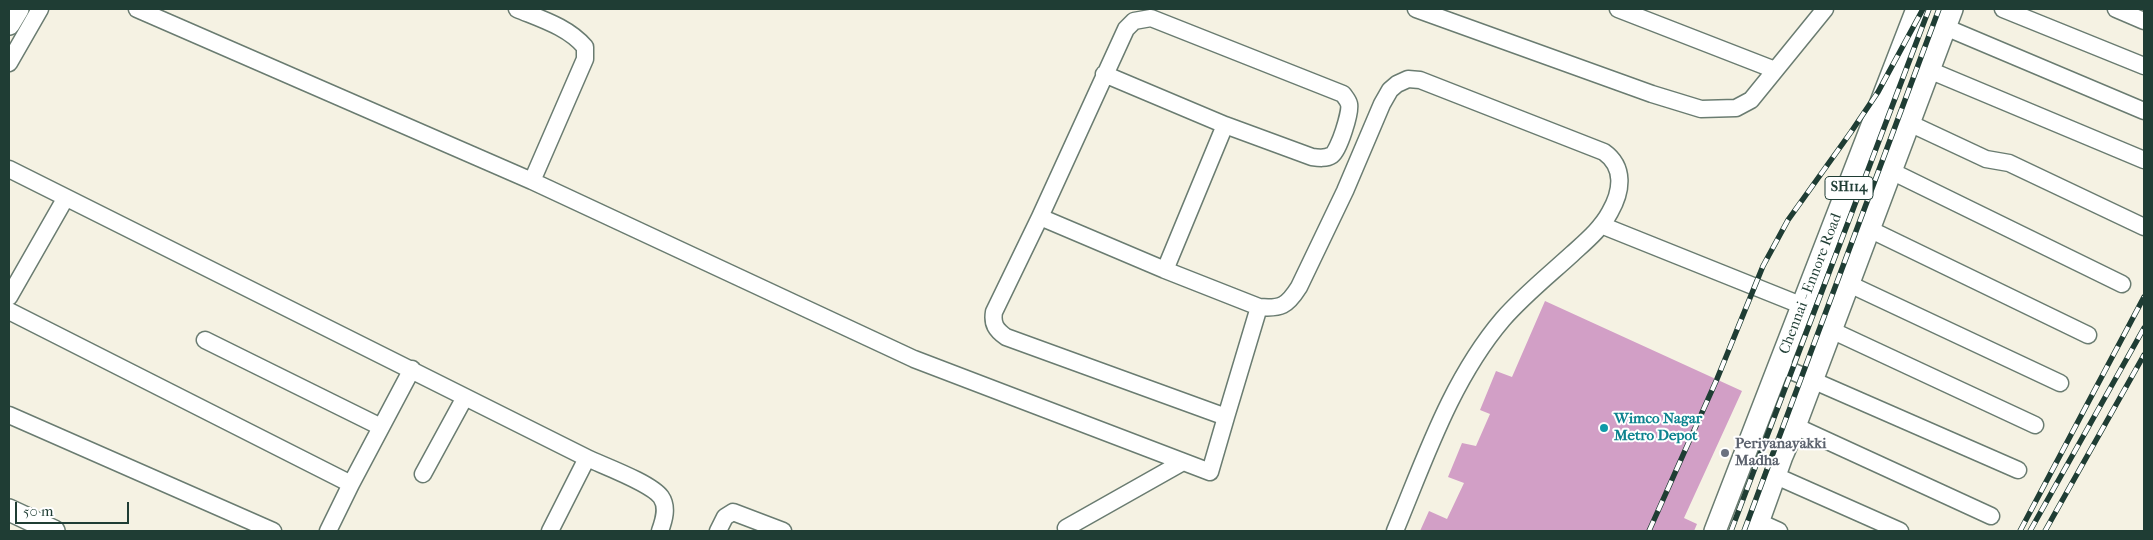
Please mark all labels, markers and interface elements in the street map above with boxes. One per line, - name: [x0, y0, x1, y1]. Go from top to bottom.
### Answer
- road number: SH114: [1825, 177, 1873, 200]
- street label: Chennai - Ennore Road: [1776, 211, 1846, 357]
- place label: Wimco Nagar Metro Depot: [1614, 410, 1702, 445]
- marker: Wimco Nagar Metro Depot: [1598, 422, 1610, 434]
- place label: Periyanayakki Madha: [1735, 435, 1826, 470]
- marker: Periyanayakki Madha: [1719, 447, 1731, 459]
- scale bar: [18, 492, 131, 524]
- text: 50 m: [23, 502, 53, 520]

